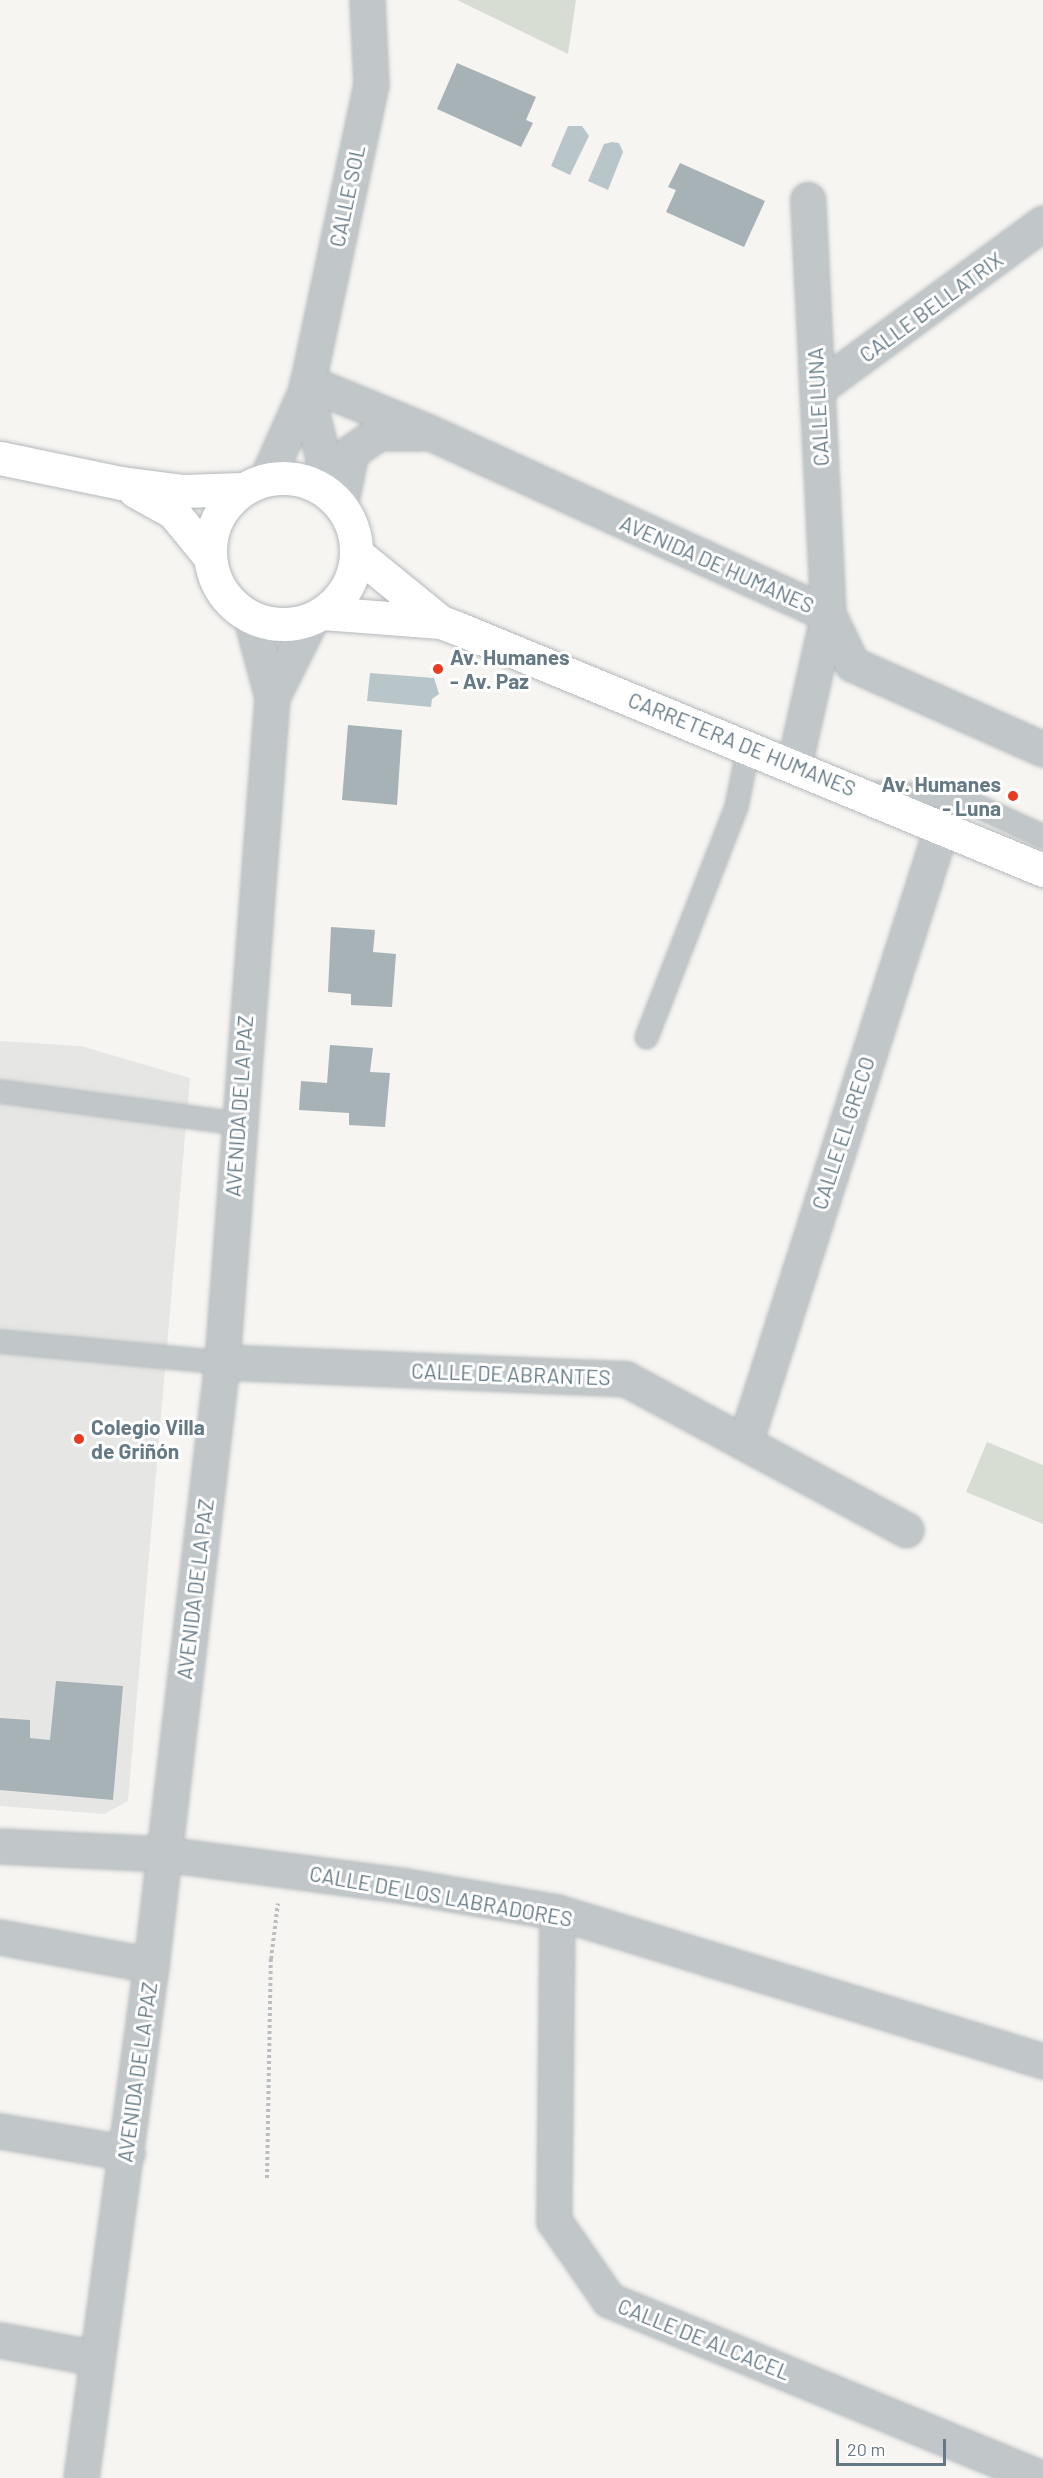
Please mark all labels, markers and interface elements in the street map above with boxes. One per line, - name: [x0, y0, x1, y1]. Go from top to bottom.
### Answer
- street label: CALLE SOL: [324, 143, 370, 249]
- street label: CALLE BELLATRIX: [854, 247, 1008, 367]
- street label: CALLE LUNA: [802, 347, 834, 467]
- street label: AVENIDA DE HUMANES: [616, 510, 818, 618]
- place label: Av. Humanes - Av. Paz: [450, 644, 570, 694]
- marker: Av. Humanes - Av. Paz: [431, 662, 445, 676]
- street label: CARRETERA DE HUMANES: [625, 687, 859, 801]
- place label: Av. Humanes - Luna: [881, 771, 1001, 821]
- marker: Av. Humanes - Luna: [1006, 789, 1020, 803]
- street label: AVENIDA DE LA PAZ: [220, 1014, 258, 1198]
- street label: CALLE EL GRECO: [806, 1053, 880, 1213]
- street label: CALLE DE ABRANTES: [411, 1358, 611, 1390]
- place label: Colegio Villa de Griñón: [91, 1414, 205, 1464]
- marker: Colegio Villa de Griñón: [72, 1432, 86, 1446]
- street label: AVENIDA DE LA PAZ: [171, 1497, 219, 1681]
- street label: CALLE DE LOS LABRADORES: [308, 1860, 574, 1932]
- street label: AVENIDA DE LA PAZ: [112, 1980, 162, 2164]
- street label: CALLE DE ALCACEL: [614, 2293, 794, 2385]
- scale bar: [839, 2427, 948, 2465]
- text: 20 m: [847, 2438, 885, 2460]

